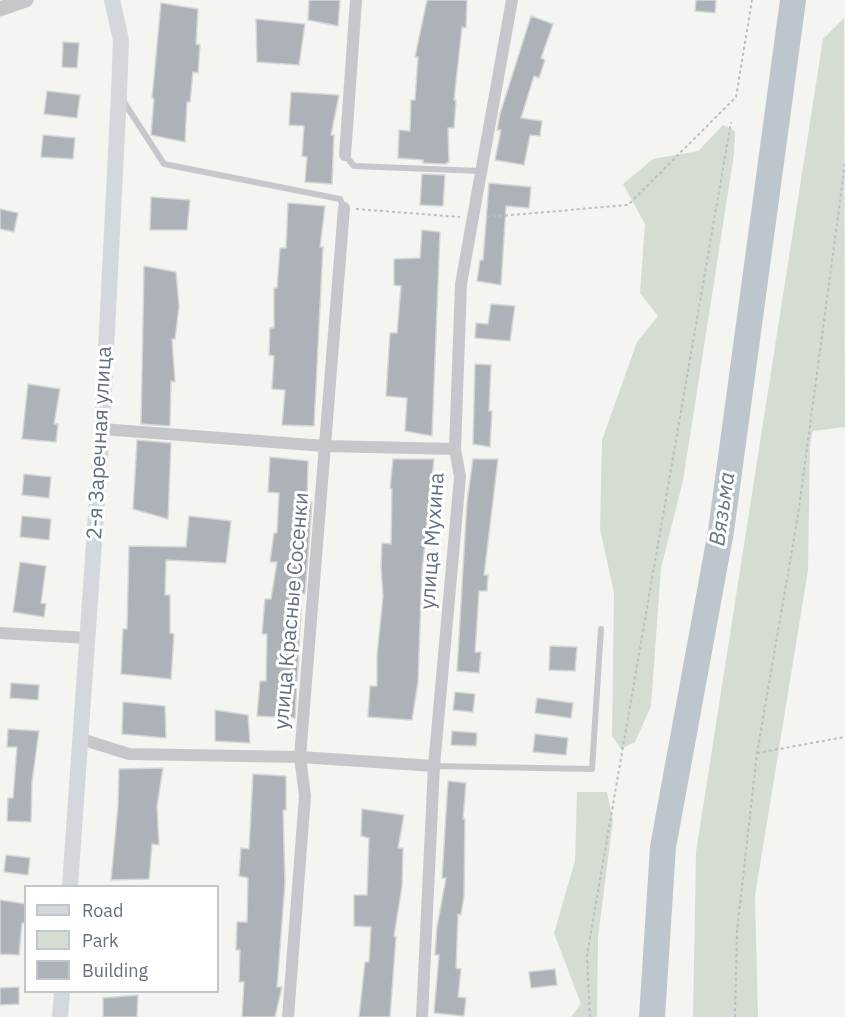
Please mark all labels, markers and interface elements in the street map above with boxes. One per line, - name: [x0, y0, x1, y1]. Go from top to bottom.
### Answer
- street label: 2-я Заречная улица: [82, 346, 118, 540]
- water label: Вязьма: [705, 470, 741, 548]
- street label: улица Мухина: [416, 472, 450, 610]
- street label: улица Красные Сосенки: [269, 491, 315, 731]
- legend: [24, 885, 219, 993]
- text: Road: [82, 899, 123, 922]
- text: Park: [82, 929, 118, 952]
- text: Building: [82, 959, 148, 982]

